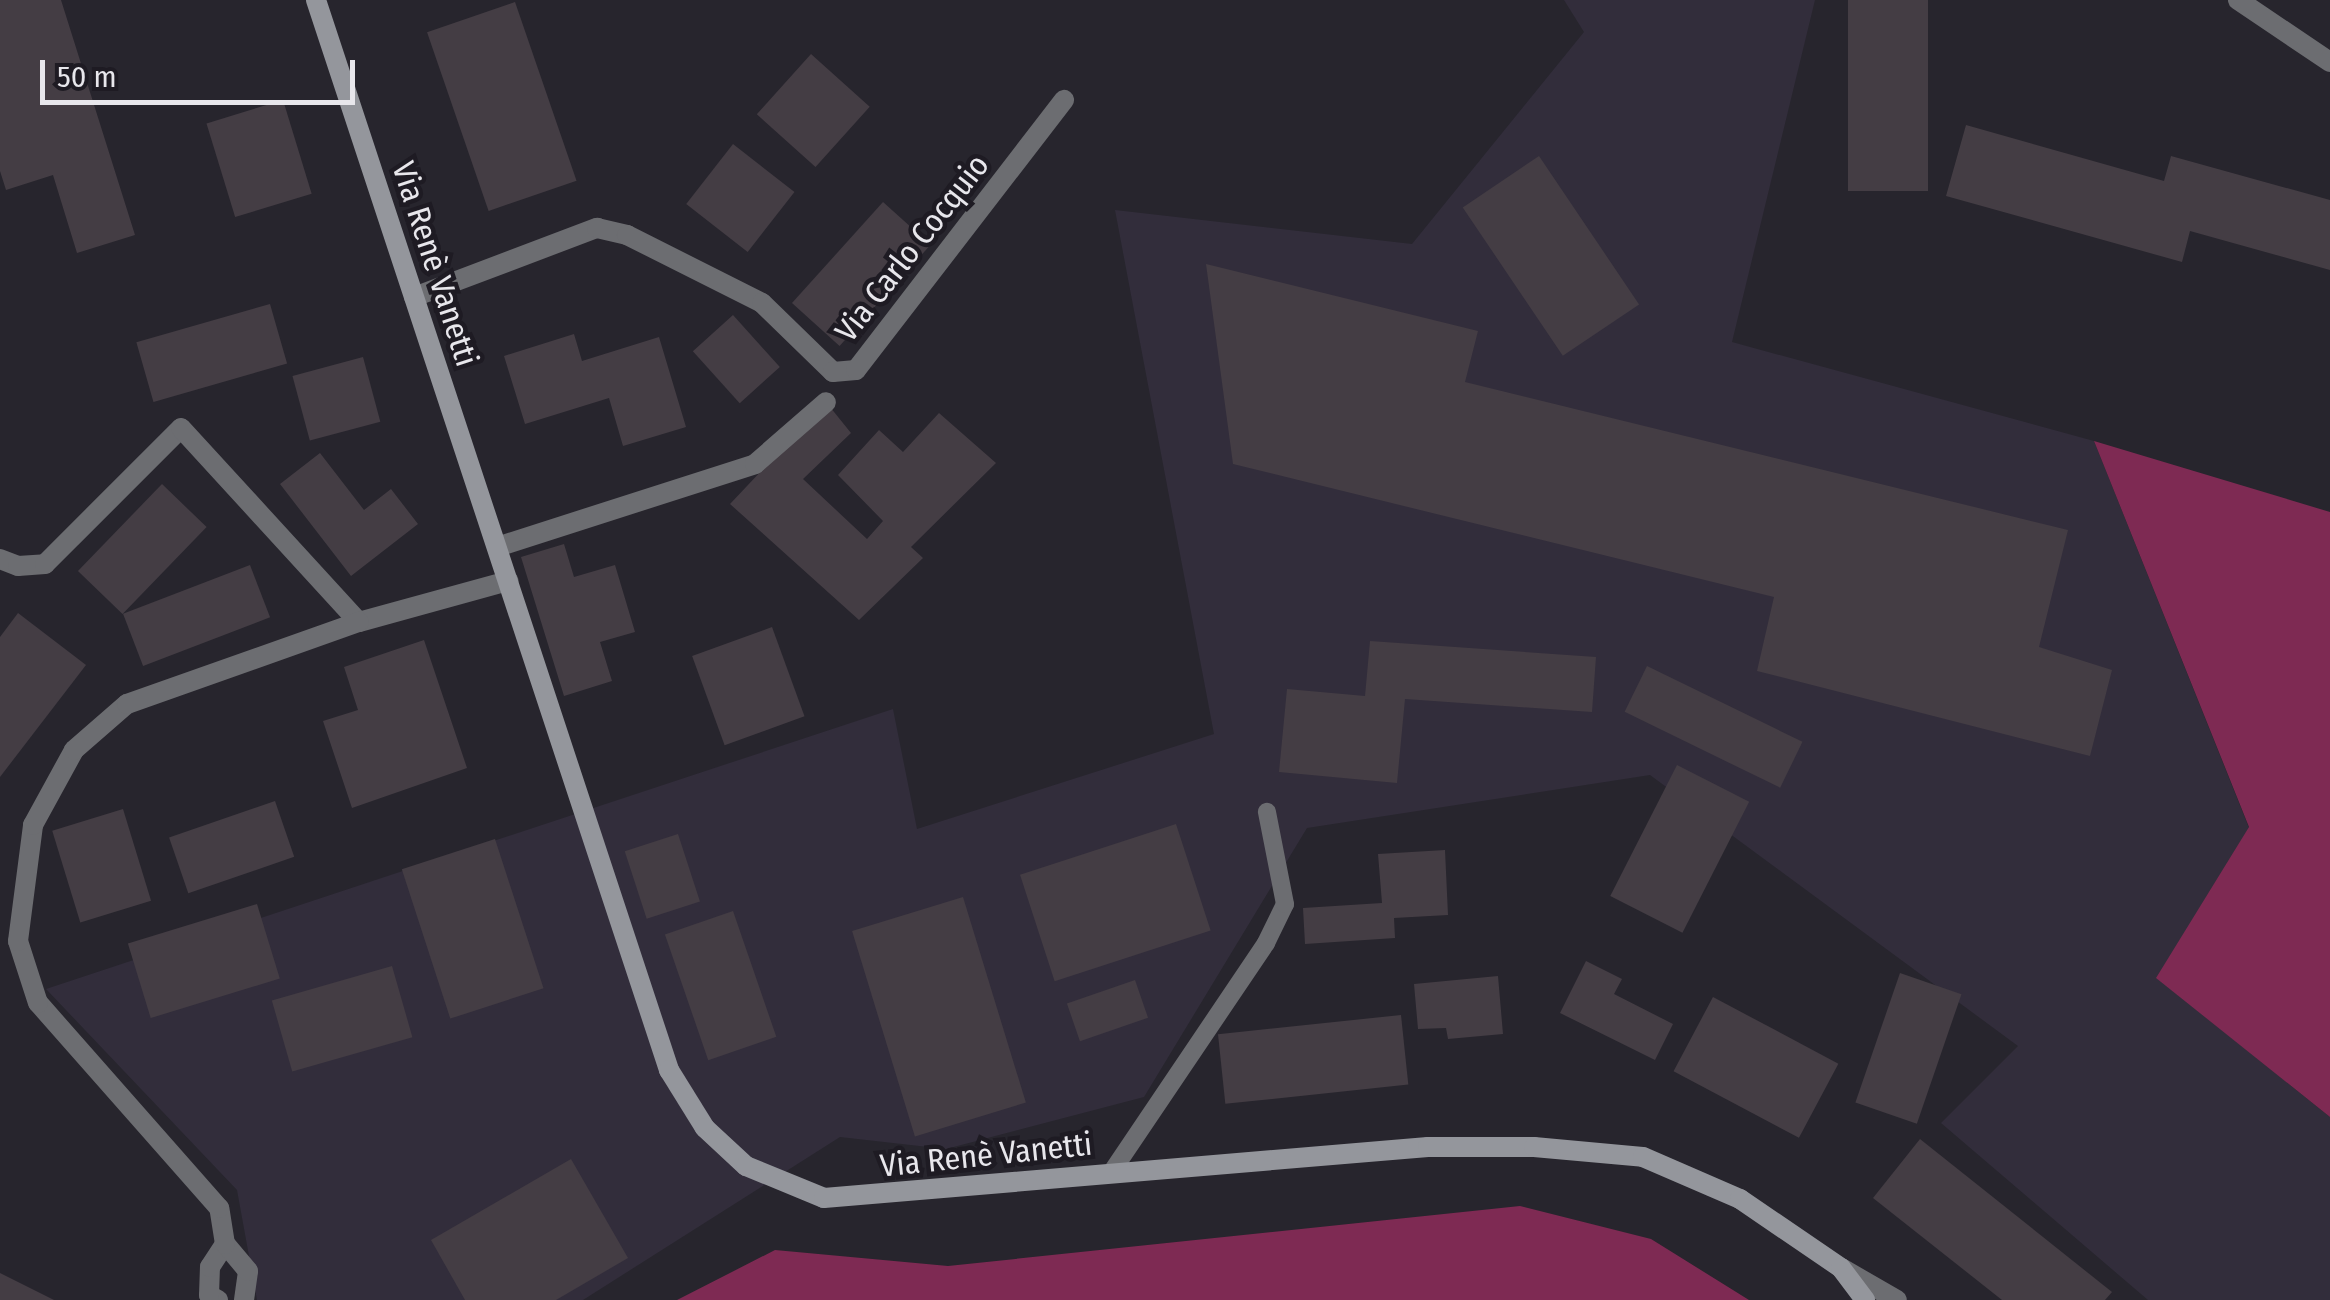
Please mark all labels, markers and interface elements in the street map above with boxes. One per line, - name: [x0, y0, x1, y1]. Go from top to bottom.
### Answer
- scale bar: [45, 40, 360, 102]
- text: 50 m: [57, 59, 117, 95]
- street label: Via Carlo Cocquio: [827, 147, 997, 349]
- street label: Via Renè Vanetti: [384, 157, 486, 371]
- street label: Via Renè Vanetti: [878, 1125, 1094, 1185]

